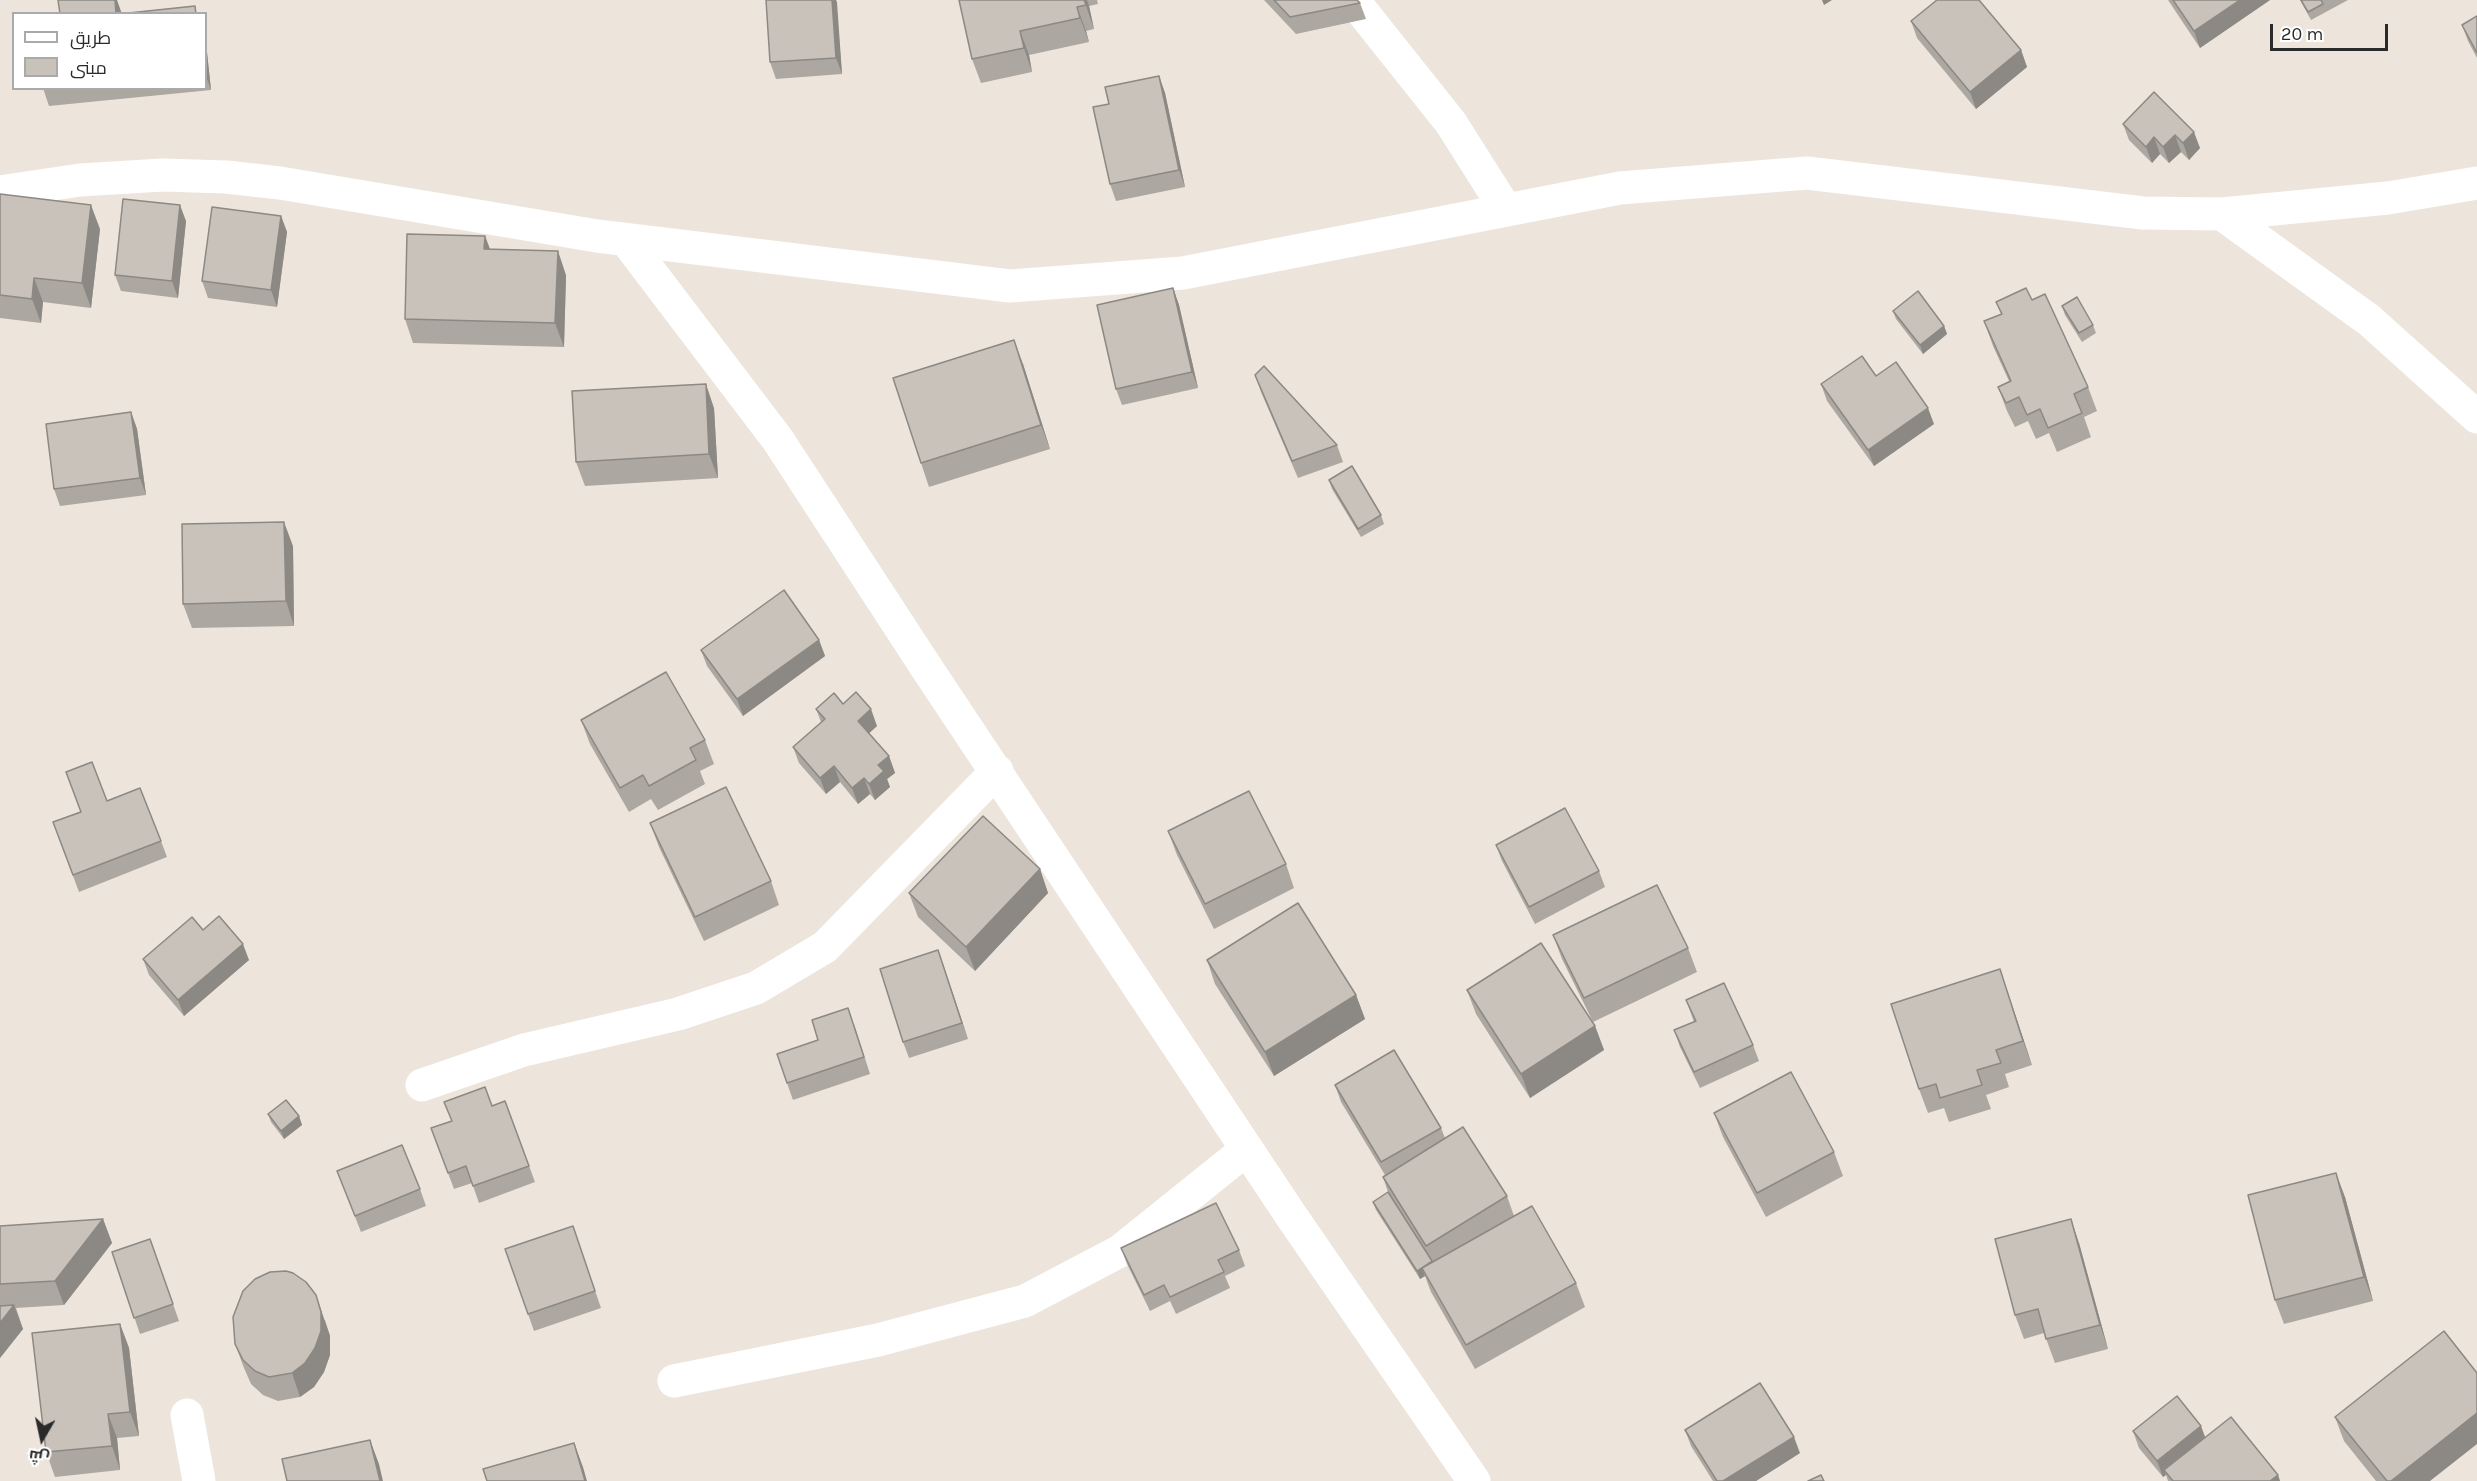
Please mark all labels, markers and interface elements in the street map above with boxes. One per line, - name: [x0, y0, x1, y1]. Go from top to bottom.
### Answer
- legend: [12, 12, 207, 90]
- scale bar: [2273, 12, 2392, 50]
- text: 20 m: [2281, 23, 2323, 45]
- text: طريق: [70, 27, 111, 49]
- text: مبنى: [70, 57, 107, 79]
- north arrow: [12, 1409, 72, 1469]
- text: ش: [27, 1446, 51, 1468]

